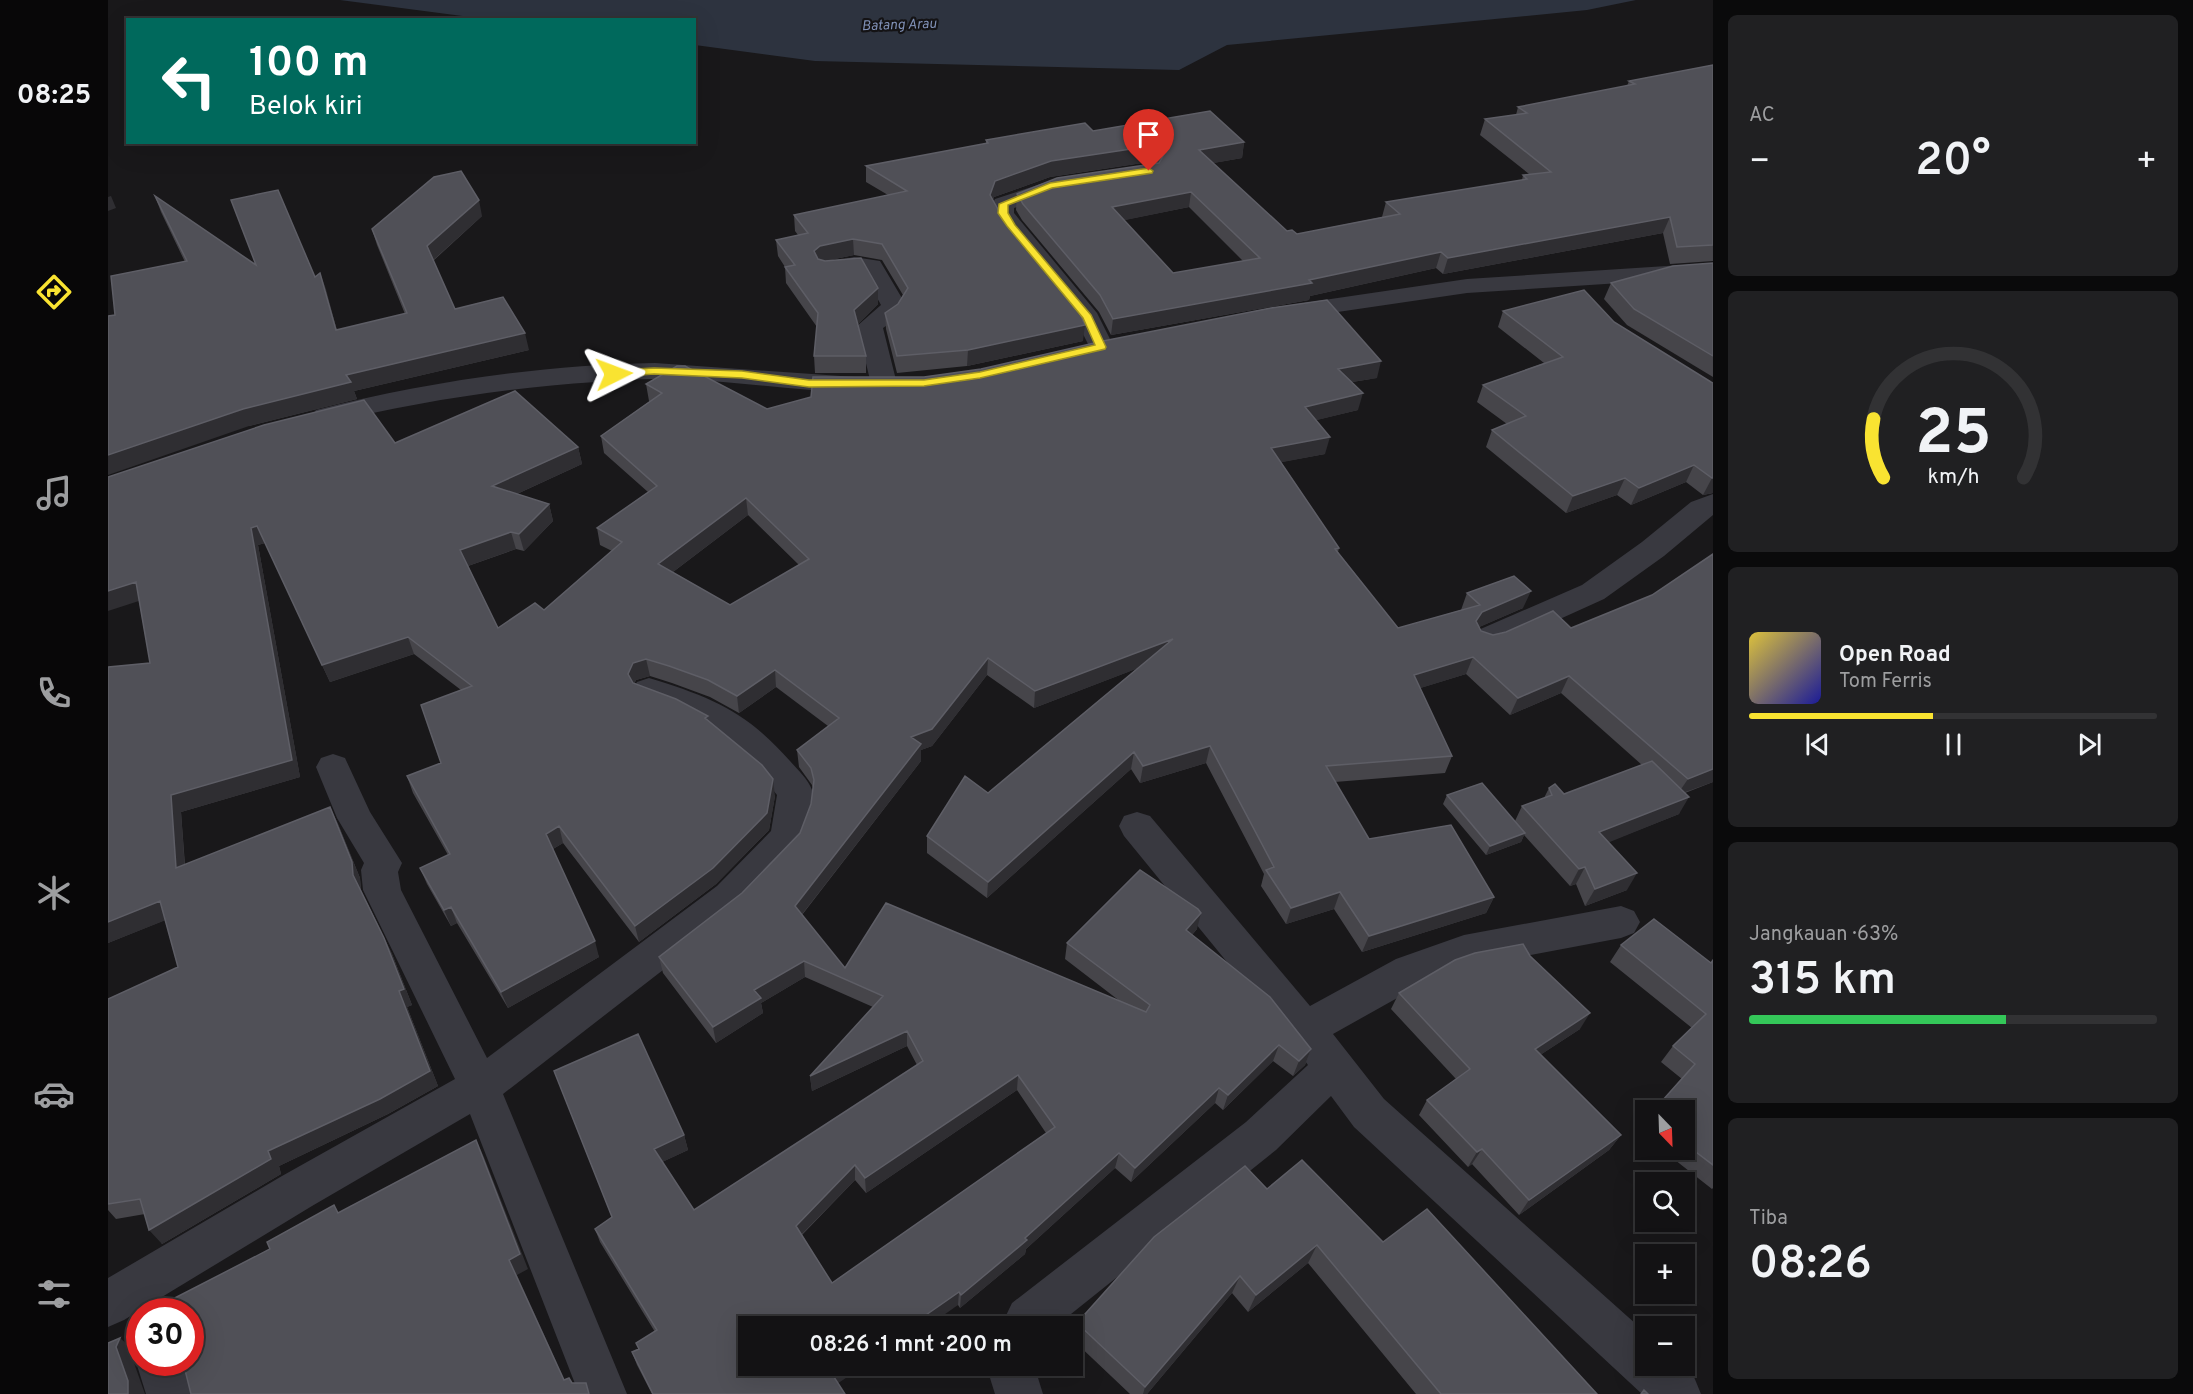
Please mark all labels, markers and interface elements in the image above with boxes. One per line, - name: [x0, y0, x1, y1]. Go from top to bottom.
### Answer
- water label: Batang Arau: [861, 16, 937, 35]
- text: 100 m: [249, 38, 368, 91]
- icon: left: [150, 42, 228, 120]
- text: 08:25: [17, 79, 91, 113]
- text: Belok kiri: [249, 90, 363, 124]
- text: AC: [1749, 103, 1775, 129]
- pin: [1123, 109, 1174, 171]
- icon: arrive: [1132, 118, 1165, 151]
- text: 20°: [1915, 134, 1991, 191]
- text: −: [1749, 142, 1770, 184]
- text: +: [2136, 142, 2157, 184]
- icon: directions: [33, 271, 75, 313]
- position arrow: [582, 342, 646, 406]
- text: 25: [1915, 397, 1991, 476]
- text: km/h: [1927, 465, 1979, 492]
- icon: music: [33, 472, 75, 514]
- text: Open Road: [1839, 642, 1951, 669]
- text: Tom Ferris: [1839, 669, 1932, 695]
- icon: phone: [33, 672, 75, 714]
- icon: previous: [1801, 728, 1834, 761]
- icon: pause: [1937, 728, 1970, 761]
- icon: next: [2073, 728, 2106, 761]
- icon: climate: [33, 872, 75, 914]
- text: Jangkauan · 63%: [1749, 922, 1898, 948]
- text: 315 km: [1749, 953, 1896, 1010]
- icon: car: [33, 1073, 75, 1115]
- north arrow: [1635, 1100, 1695, 1160]
- map controls: [1635, 1100, 1695, 1376]
- button: search: [1635, 1172, 1695, 1232]
- text: Tiba: [1749, 1206, 1788, 1232]
- text: 08:26: [1749, 1237, 1872, 1294]
- button: +: [1635, 1244, 1695, 1304]
- icon: filters: [33, 1273, 75, 1315]
- speed limit sign: 30: [126, 1298, 204, 1376]
- button: −: [1635, 1316, 1695, 1376]
- text: 08:26 · 1 mnt · 200 m: [809, 1332, 1012, 1359]

